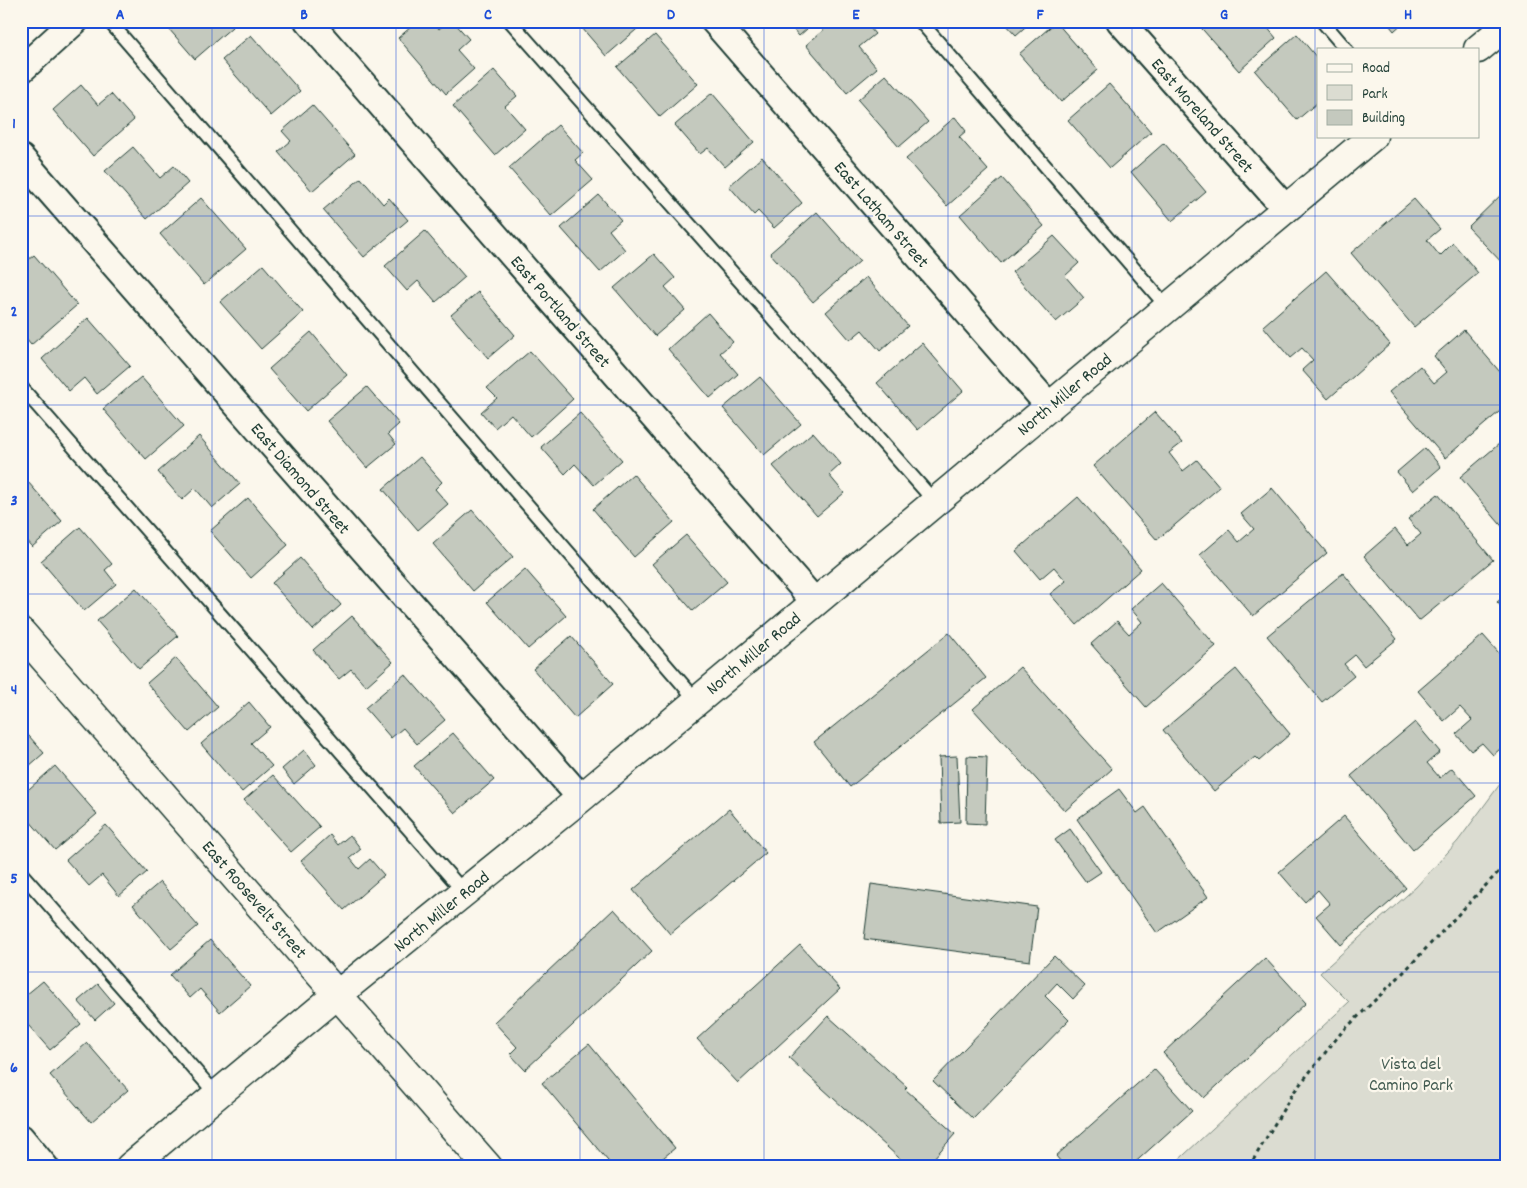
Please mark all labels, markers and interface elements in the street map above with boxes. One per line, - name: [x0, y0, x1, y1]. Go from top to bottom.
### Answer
- text: A: [116, 4, 125, 27]
- text: B: [300, 4, 308, 27]
- text: C: [484, 4, 492, 27]
- text: D: [667, 4, 676, 27]
- text: E: [852, 4, 860, 27]
- text: F: [1036, 4, 1044, 27]
- text: G: [1220, 4, 1228, 27]
- text: H: [1404, 4, 1412, 27]
- legend: [1317, 48, 1480, 138]
- street label: East Moreland Street: [1144, 54, 1258, 180]
- text: Road: [1362, 58, 1390, 80]
- text: Park: [1362, 84, 1388, 106]
- text: Building: [1362, 108, 1405, 130]
- text: 1: [12, 113, 16, 136]
- street label: East Latham Street: [827, 157, 934, 275]
- street label: East Portland Street: [503, 251, 615, 375]
- text: 2: [11, 301, 18, 324]
- street label: North Miller Road: [1013, 349, 1119, 443]
- street label: East Diamond Street: [243, 418, 355, 541]
- text: 3: [10, 490, 18, 513]
- street label: North Miller Road: [702, 608, 808, 702]
- text: 4: [11, 679, 17, 702]
- street label: East Roosevelt Street: [195, 836, 312, 966]
- street label: North Miller Road: [389, 866, 496, 960]
- text: 5: [10, 868, 18, 891]
- park label: Vista del Camino Park: [1369, 1053, 1453, 1099]
- text: 6: [10, 1057, 18, 1080]

